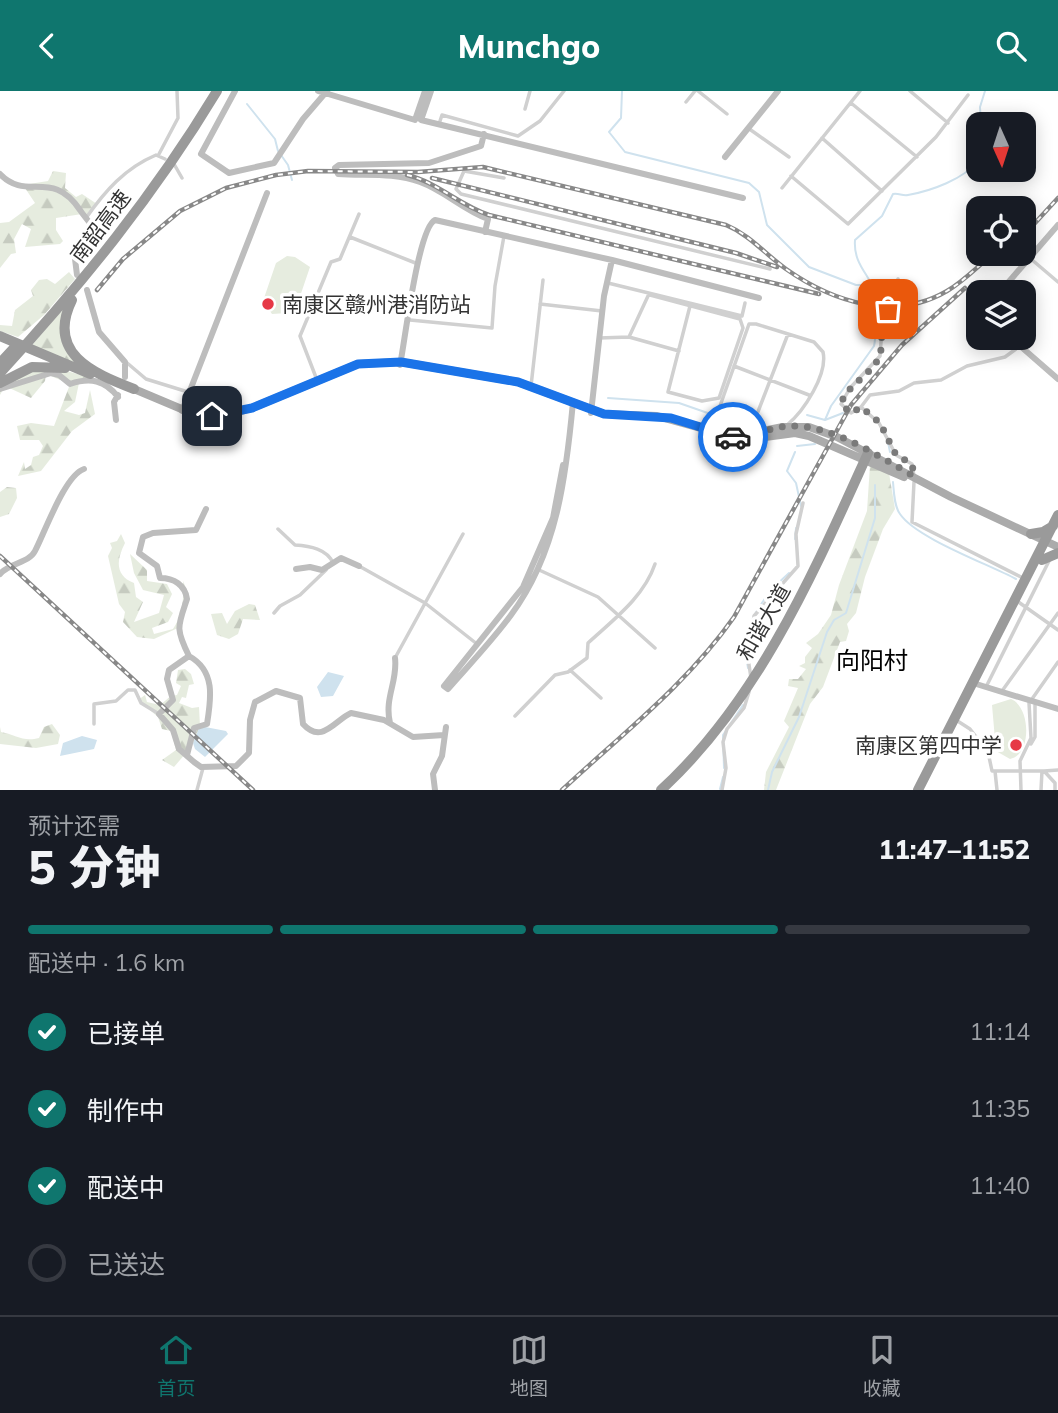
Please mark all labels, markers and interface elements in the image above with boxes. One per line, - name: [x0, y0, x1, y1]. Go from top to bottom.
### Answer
- text: Munchgo: [458, 26, 600, 66]
- icon: back: [28, 27, 66, 65]
- icon: search: [992, 27, 1030, 65]
- north arrow: [966, 112, 1036, 182]
- map controls: [966, 112, 1036, 350]
- street label: 南韶高速: [64, 185, 136, 267]
- button: locate: [966, 196, 1036, 266]
- pin: [858, 279, 918, 339]
- button: layers: [966, 280, 1036, 350]
- icon: bag: [869, 290, 907, 328]
- place label: 南康区赣州港消防站: [282, 291, 471, 317]
- marker: 南康区赣州港消防站: [260, 296, 276, 312]
- pin: [182, 386, 242, 446]
- icon: home: [193, 397, 231, 435]
- courier: [698, 402, 768, 472]
- icon: car: [714, 418, 752, 456]
- street label: 和谐大道: [731, 579, 795, 665]
- district label: 向阳村: [836, 645, 908, 675]
- place label: 南康区第四中学: [855, 732, 1002, 758]
- marker: 南康区第四中学: [1008, 737, 1024, 753]
- text: 预计还需: [28, 811, 120, 840]
- text: 11:47–11:52: [879, 833, 1030, 866]
- text: 5 分钟: [28, 838, 161, 896]
- text: 配送中 · 1.6 km: [28, 948, 185, 977]
- icon: check: [28, 1013, 66, 1051]
- text: 已接单: [87, 1017, 165, 1050]
- text: 11:14: [970, 1017, 1030, 1046]
- icon: check: [28, 1090, 66, 1128]
- text: 制作中: [87, 1094, 165, 1127]
- text: 11:35: [970, 1094, 1030, 1123]
- icon: check: [28, 1167, 66, 1205]
- text: 配送中: [87, 1171, 165, 1204]
- text: 11:40: [970, 1171, 1030, 1200]
- text: 已送达: [87, 1248, 165, 1281]
- tab: 首页: [157, 1331, 195, 1400]
- tab: 地图: [510, 1331, 548, 1400]
- tab: 收藏: [863, 1331, 901, 1400]

